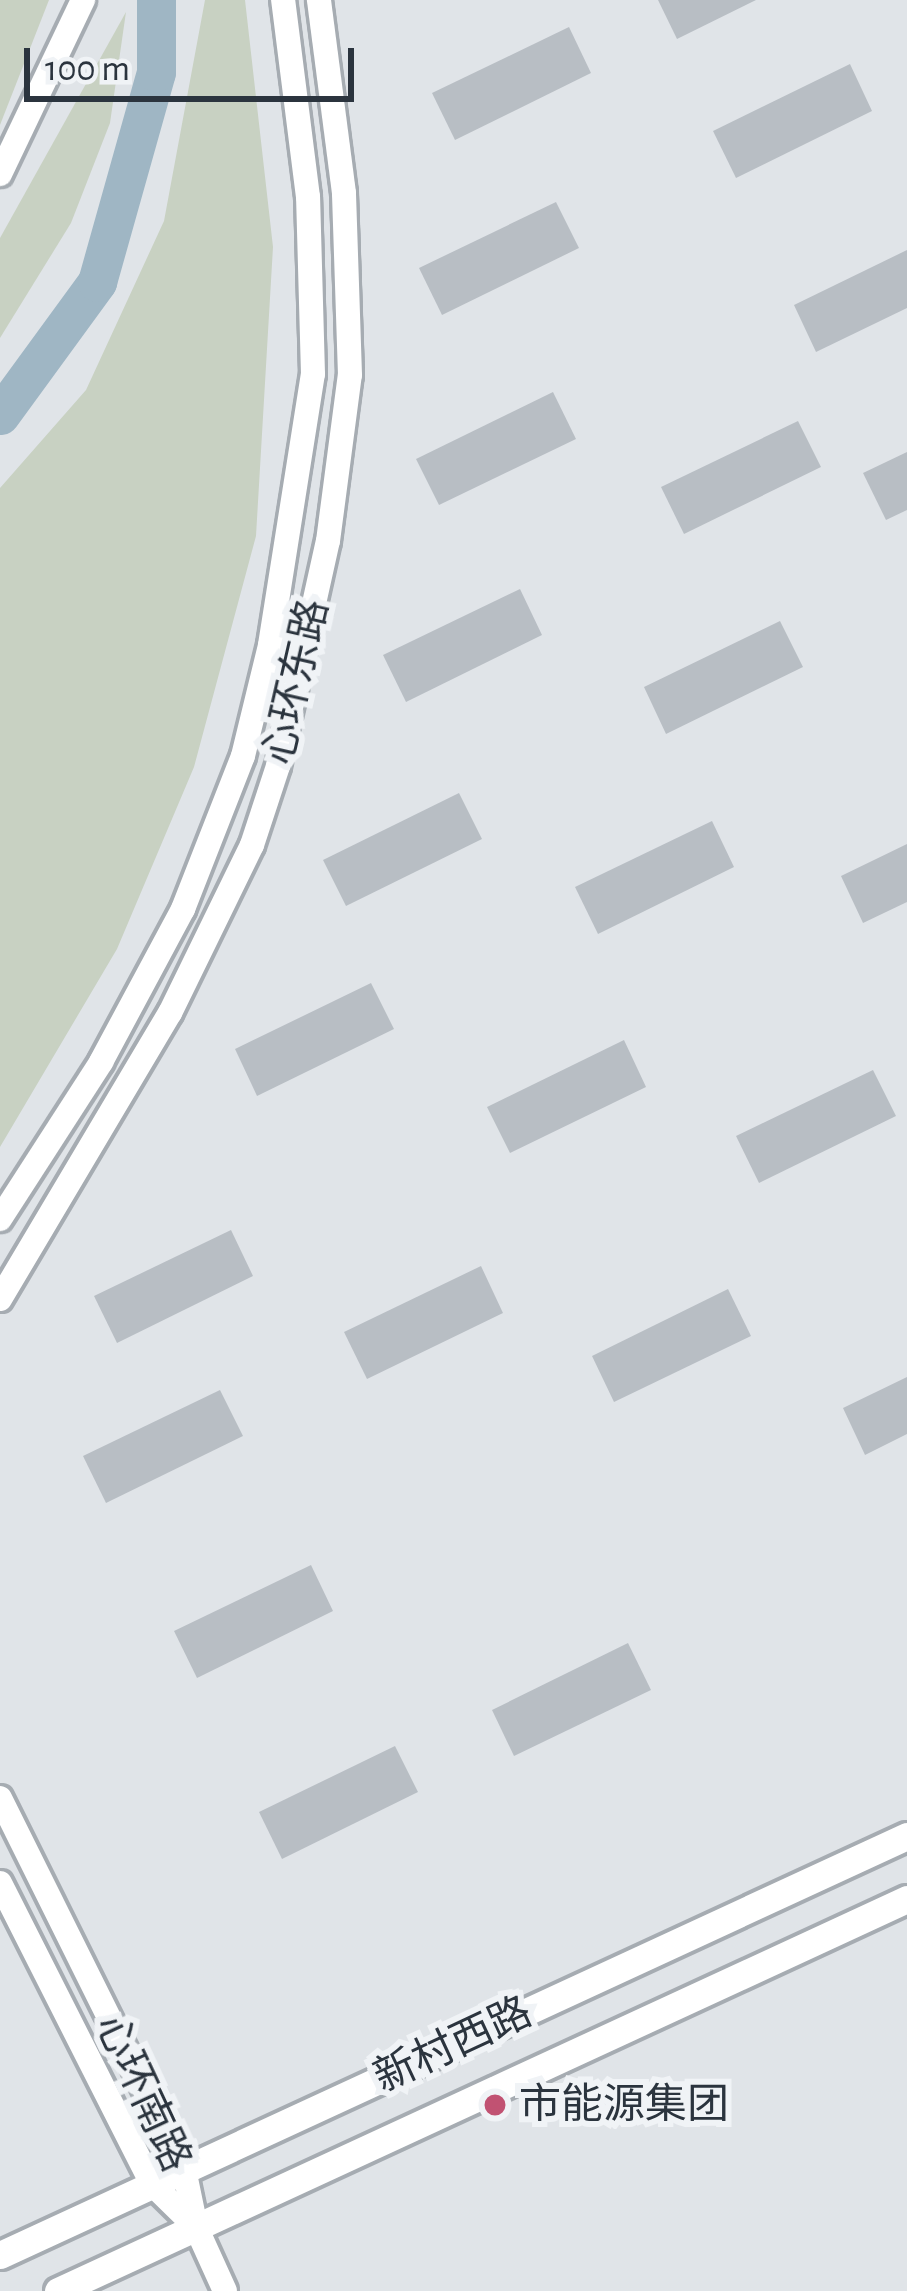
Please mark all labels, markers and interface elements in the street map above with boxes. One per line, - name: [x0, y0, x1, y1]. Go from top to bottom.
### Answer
- scale bar: [30, 24, 360, 98]
- text: 100 m: [45, 51, 130, 87]
- street label: 心环东路: [253, 594, 339, 770]
- street label: 新村西路: [366, 1987, 540, 2103]
- street label: 心环南路: [85, 2006, 201, 2180]
- place label: 市能源集团: [519, 2080, 729, 2130]
- marker: 市能源集团: [482, 2092, 508, 2118]

